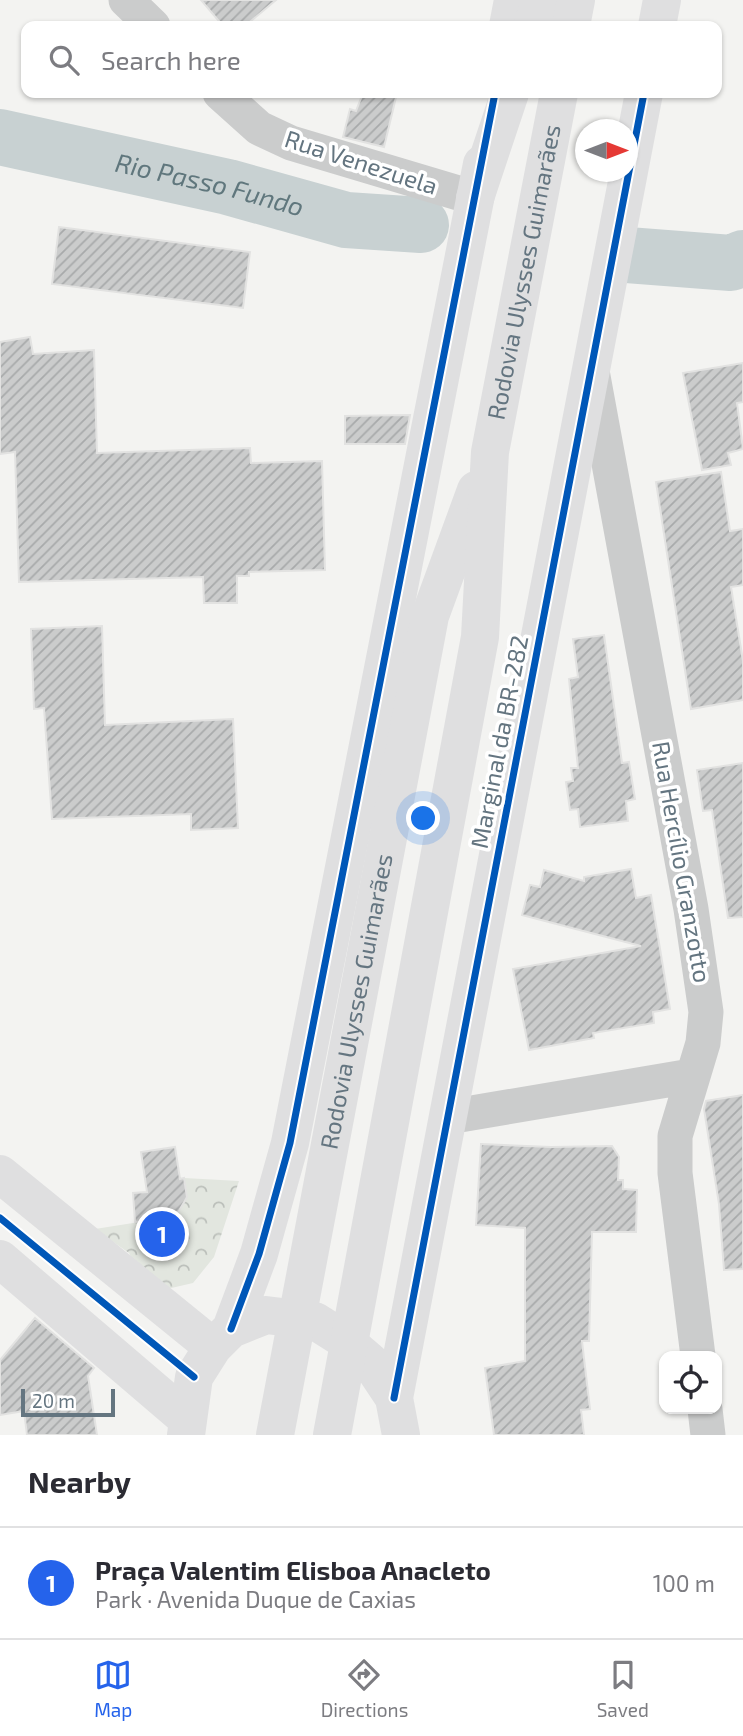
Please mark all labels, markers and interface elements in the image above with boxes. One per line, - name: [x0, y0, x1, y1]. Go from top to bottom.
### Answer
- search box: [21, 21, 722, 98]
- icon: search: [45, 41, 83, 79]
- text: Search here: [101, 44, 241, 75]
- north arrow: [575, 119, 638, 182]
- street label: Rodovia Ulysses Guimarães: [481, 122, 566, 422]
- street label: Rua Venezuela: [281, 123, 442, 200]
- water label: Rio Passo Fundo: [113, 146, 308, 221]
- street label: Marginal da BR-282: [464, 633, 533, 851]
- street label: Rua Hercílio Granzotto: [647, 739, 718, 985]
- your location: [406, 801, 440, 835]
- street label: Rodovia Ulysses Guimarães: [313, 851, 398, 1151]
- pin: 1: [139, 1208, 185, 1260]
- map controls: [659, 1351, 722, 1414]
- button: locate: [659, 1351, 722, 1414]
- scale bar: [21, 1386, 116, 1418]
- text: 20 m: [32, 1389, 75, 1412]
- text: Nearby: [28, 1463, 131, 1499]
- text: Praça Valentim Elisboa Anacleto: [95, 1554, 491, 1585]
- text: 1: [46, 1569, 56, 1597]
- text: 100 m: [653, 1569, 715, 1597]
- text: Park · Avenida Duque de Caxias: [95, 1585, 416, 1613]
- tab: Map: [94, 1656, 132, 1721]
- tab: Directions: [321, 1656, 408, 1721]
- tab: Saved: [597, 1656, 649, 1721]

